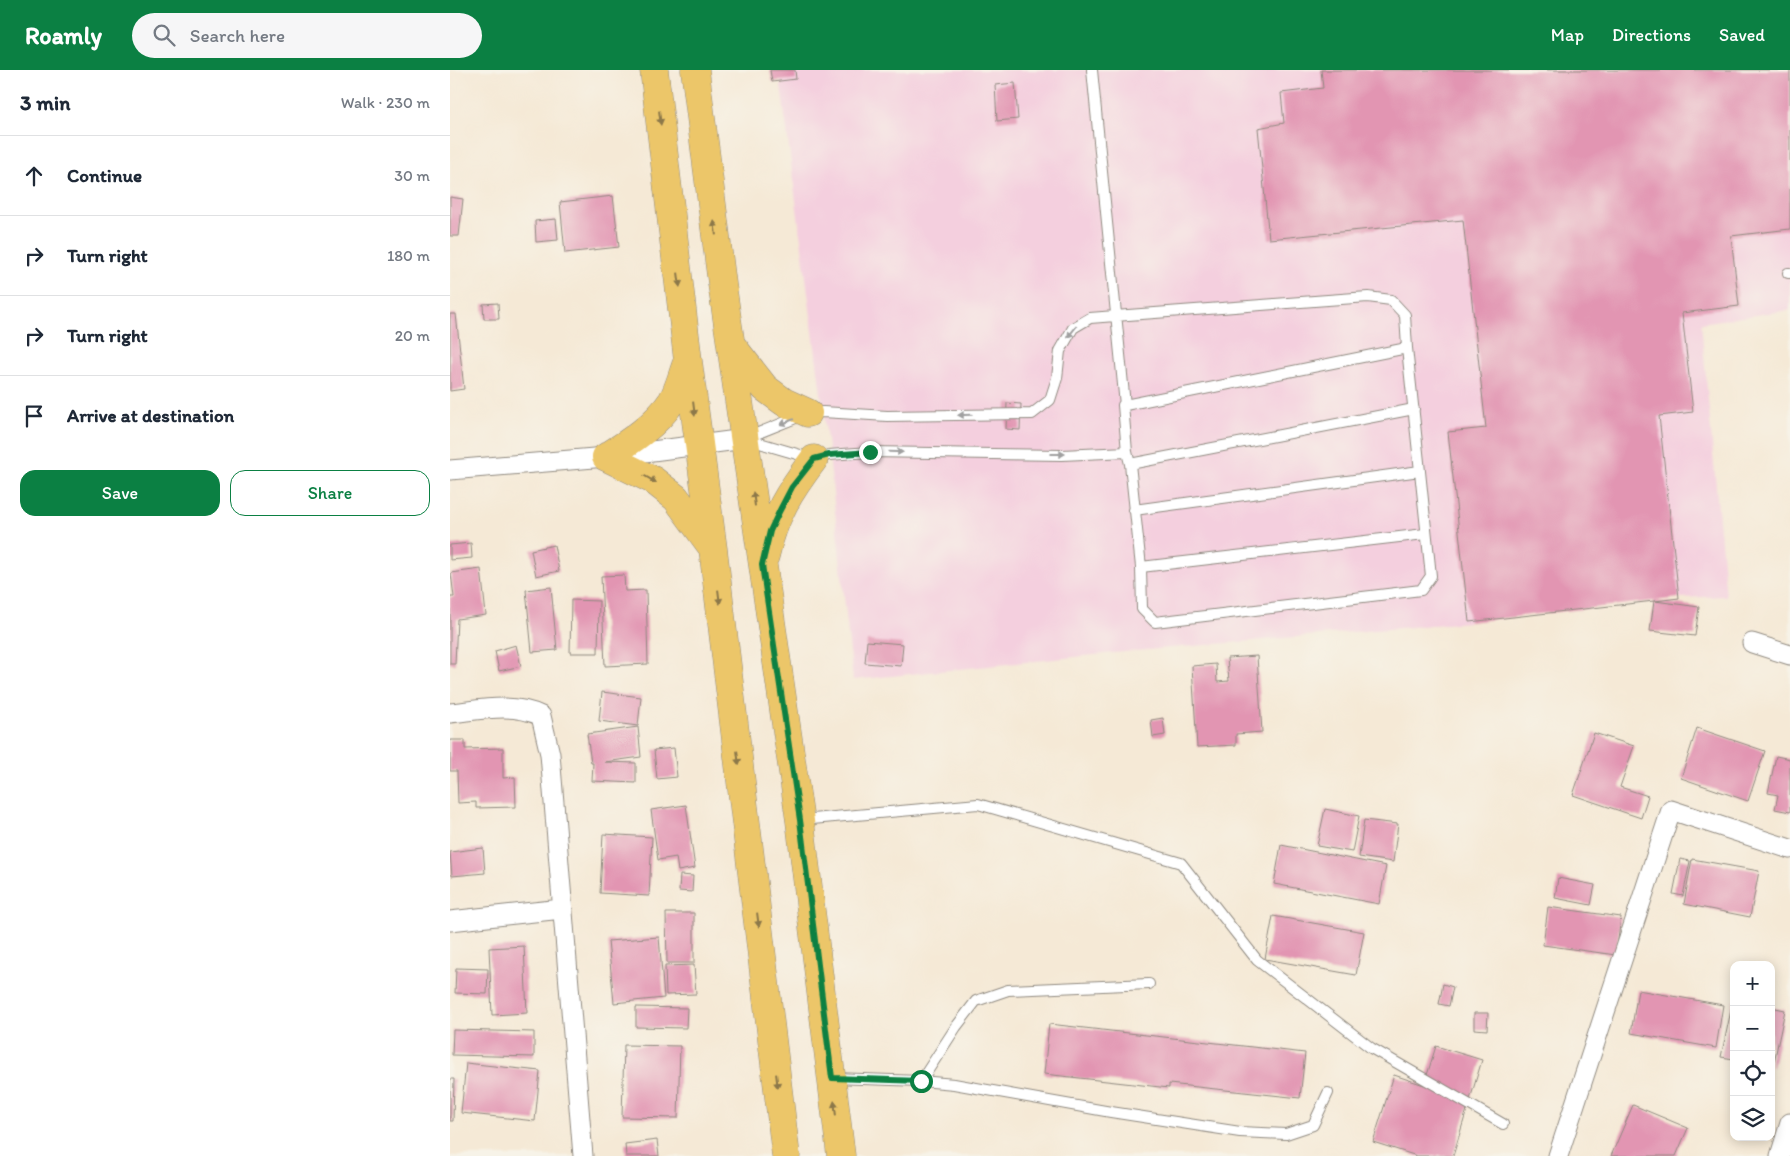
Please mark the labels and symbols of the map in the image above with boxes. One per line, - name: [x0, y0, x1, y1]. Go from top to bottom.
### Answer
- one-way arrow: [656, 111, 664, 127]
- one-way arrow: [711, 220, 719, 236]
- one-way arrow: [675, 272, 683, 288]
- one-way arrow: [1067, 326, 1077, 339]
- one-way arrow: [690, 402, 698, 418]
- one-way arrow: [957, 411, 973, 419]
- one-way arrow: [779, 418, 794, 426]
- route end: [859, 441, 882, 464]
- one-way arrow: [888, 449, 904, 457]
- one-way arrow: [1050, 450, 1066, 458]
- one-way arrow: [643, 475, 656, 484]
- one-way arrow: [749, 491, 757, 507]
- one-way arrow: [715, 589, 723, 605]
- one-way arrow: [734, 751, 742, 767]
- one-way arrow: [754, 912, 762, 928]
- route start: [910, 1070, 933, 1093]
- one-way arrow: [773, 1073, 781, 1089]
- one-way arrow: [831, 1099, 839, 1115]

